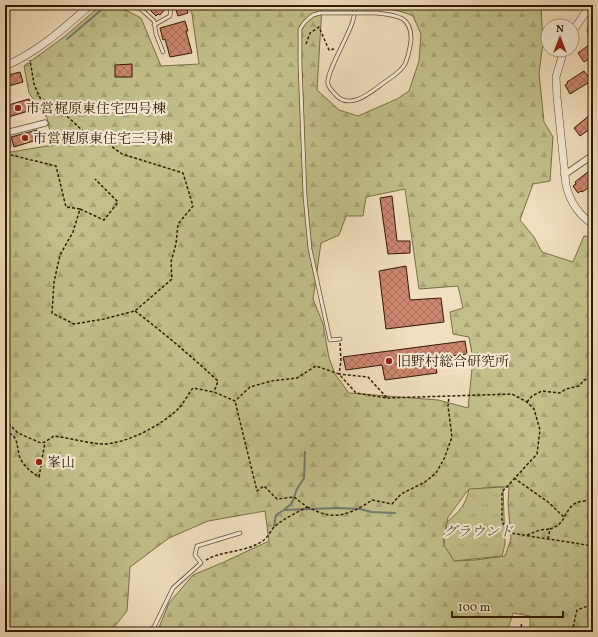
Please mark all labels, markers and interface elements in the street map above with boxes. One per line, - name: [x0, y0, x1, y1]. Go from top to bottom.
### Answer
- north arrow: [540, 18, 580, 58]
- text: N: [556, 22, 564, 37]
- place label: 市営梶原東住宅四号棟: [26, 100, 166, 119]
- marker: 市営梶原東住宅四号棟: [13, 103, 23, 113]
- place label: 市営梶原東住宅三号棟: [33, 130, 173, 149]
- marker: 市営梶原東住宅三号棟: [20, 133, 30, 143]
- place label: 旧野村総合研究所: [397, 353, 509, 372]
- marker: 旧野村総合研究所: [384, 356, 394, 366]
- place label: 峯山: [47, 454, 75, 473]
- marker: 峯山: [34, 457, 44, 467]
- park label: グラウンド: [443, 523, 514, 542]
- scale bar: [452, 593, 563, 619]
- text: 100 m: [458, 600, 491, 616]

